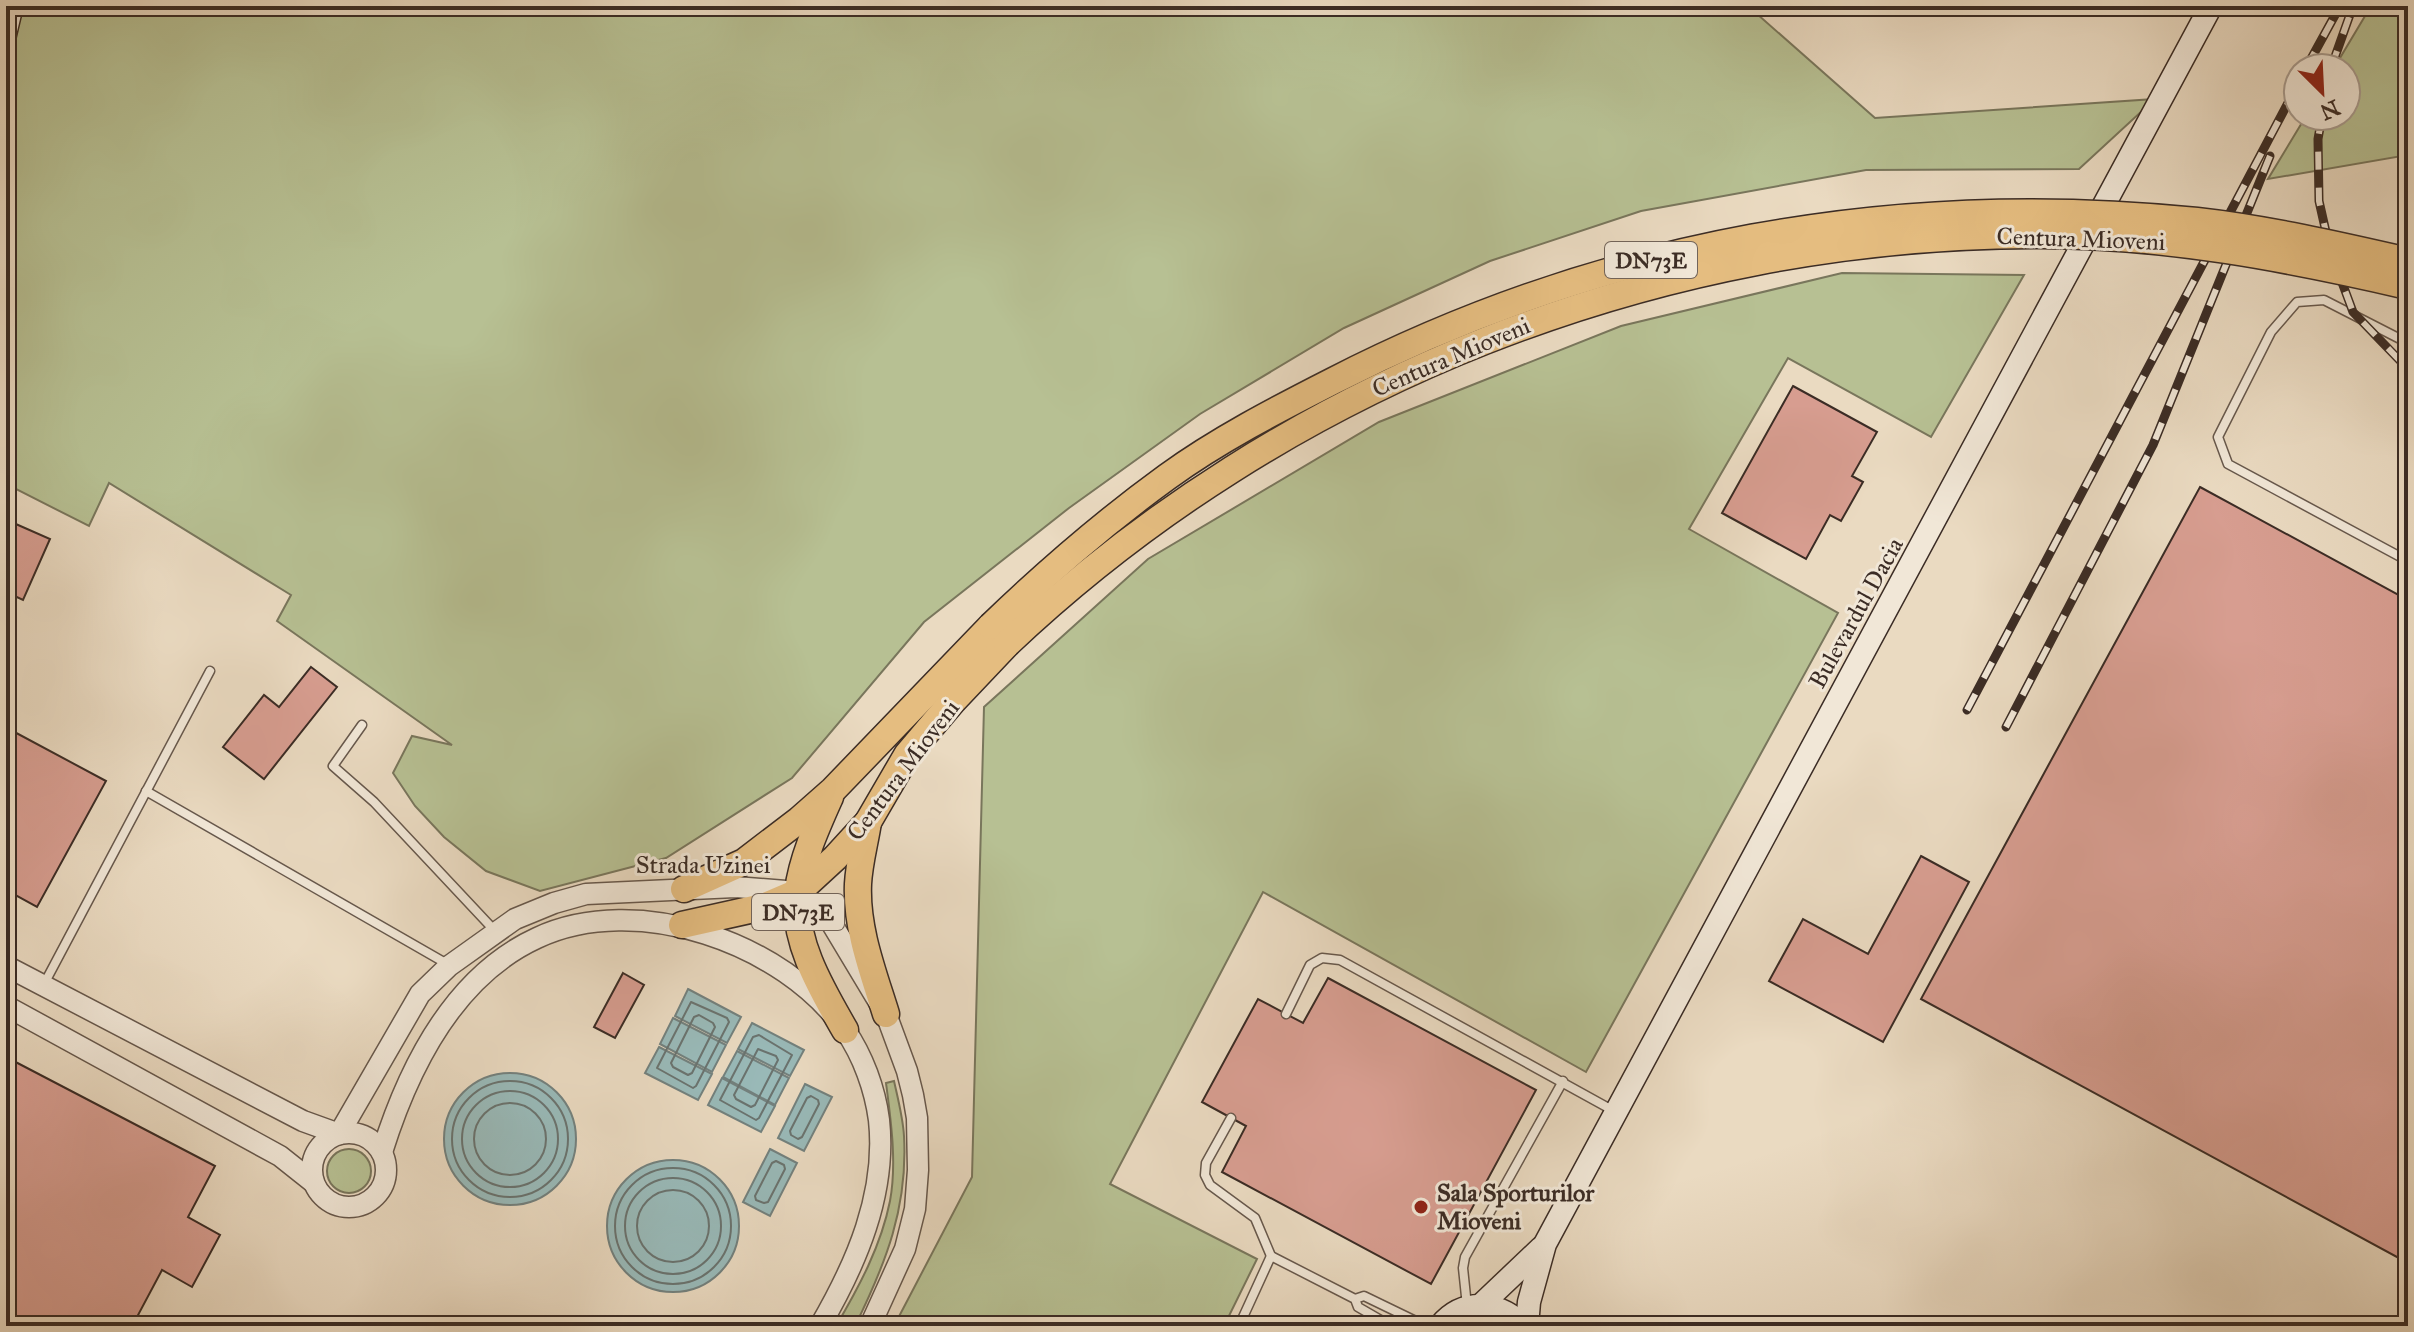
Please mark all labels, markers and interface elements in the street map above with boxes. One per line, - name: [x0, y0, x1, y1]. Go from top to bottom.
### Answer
- north arrow: [2282, 52, 2362, 132]
- text: N: [2316, 94, 2344, 126]
- street label: Centura Mioveni: [1996, 221, 2166, 257]
- road number: DN73E: [1605, 242, 1697, 278]
- street label: Centura Mioveni: [1367, 310, 1535, 404]
- street label: Bulevardul Dacia: [1802, 532, 1910, 694]
- street label: Centura Mioveni: [840, 693, 966, 846]
- street label: Strada Uzinei: [636, 850, 771, 880]
- road number: DN73E: [752, 894, 844, 930]
- place label: Sala Sporturilor Mioveni: [1437, 1178, 1595, 1236]
- marker: Sala Sporturilor Mioveni: [1412, 1198, 1430, 1216]

